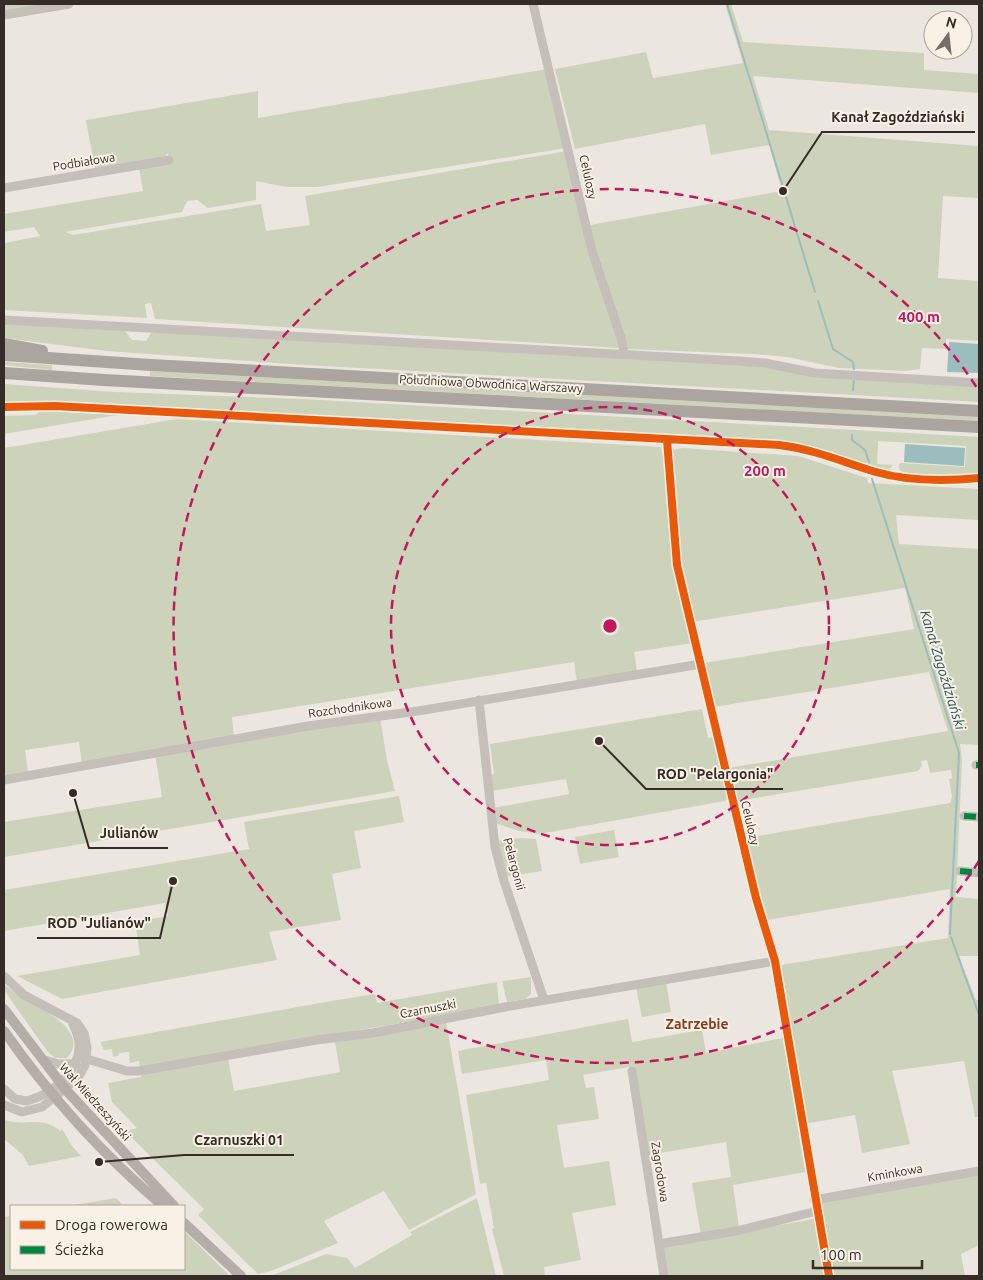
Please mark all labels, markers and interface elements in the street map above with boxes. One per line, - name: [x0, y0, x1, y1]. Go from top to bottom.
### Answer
- north arrow: [923, 10, 973, 60]
- text: N: [944, 13, 958, 32]
- callout: Kanał Zagoździański: [822, 103, 975, 132]
- text: Kanał Zagoździański: [831, 109, 965, 125]
- street label: Podbiałowa: [52, 150, 116, 173]
- street label: Celulozy: [577, 153, 600, 201]
- text: 400 m: [898, 308, 940, 325]
- street label: Południowa Obwodnica Warszawy: [399, 372, 583, 395]
- text: 200 m: [744, 462, 786, 479]
- water label: Kanał Zagoździański: [917, 608, 969, 732]
- centre of rings: [601, 617, 619, 635]
- street label: Rozchodnikowa: [307, 695, 393, 720]
- callout: ROD "Pelargonia": [646, 760, 783, 789]
- text: ROD "Pelargonia": [657, 766, 773, 782]
- street label: Celulozy: [739, 799, 762, 847]
- callout: Julianów: [89, 819, 168, 848]
- text: Julianów: [100, 825, 158, 841]
- street label: Pelargonii: [501, 836, 528, 892]
- callout: ROD "Julianów": [37, 909, 160, 938]
- text: ROD "Julianów": [47, 915, 151, 931]
- street label: Czarnuszki: [399, 997, 457, 1020]
- district label: Zatrzebie: [665, 1016, 729, 1032]
- street label: Wał Miedzeszyński: [57, 1060, 134, 1143]
- callout: Czarnuszki 01: [184, 1126, 294, 1155]
- text: Czarnuszki 01: [194, 1132, 284, 1148]
- street label: Zagrodowa: [649, 1141, 672, 1203]
- street label: Kminkowa: [866, 1161, 923, 1184]
- legend: [10, 1205, 185, 1270]
- text: Droga rowerowa: [55, 1216, 168, 1233]
- scale bar: [813, 1238, 922, 1270]
- text: Ścieżka: [55, 1241, 104, 1258]
- text: 100 m: [820, 1246, 862, 1263]

